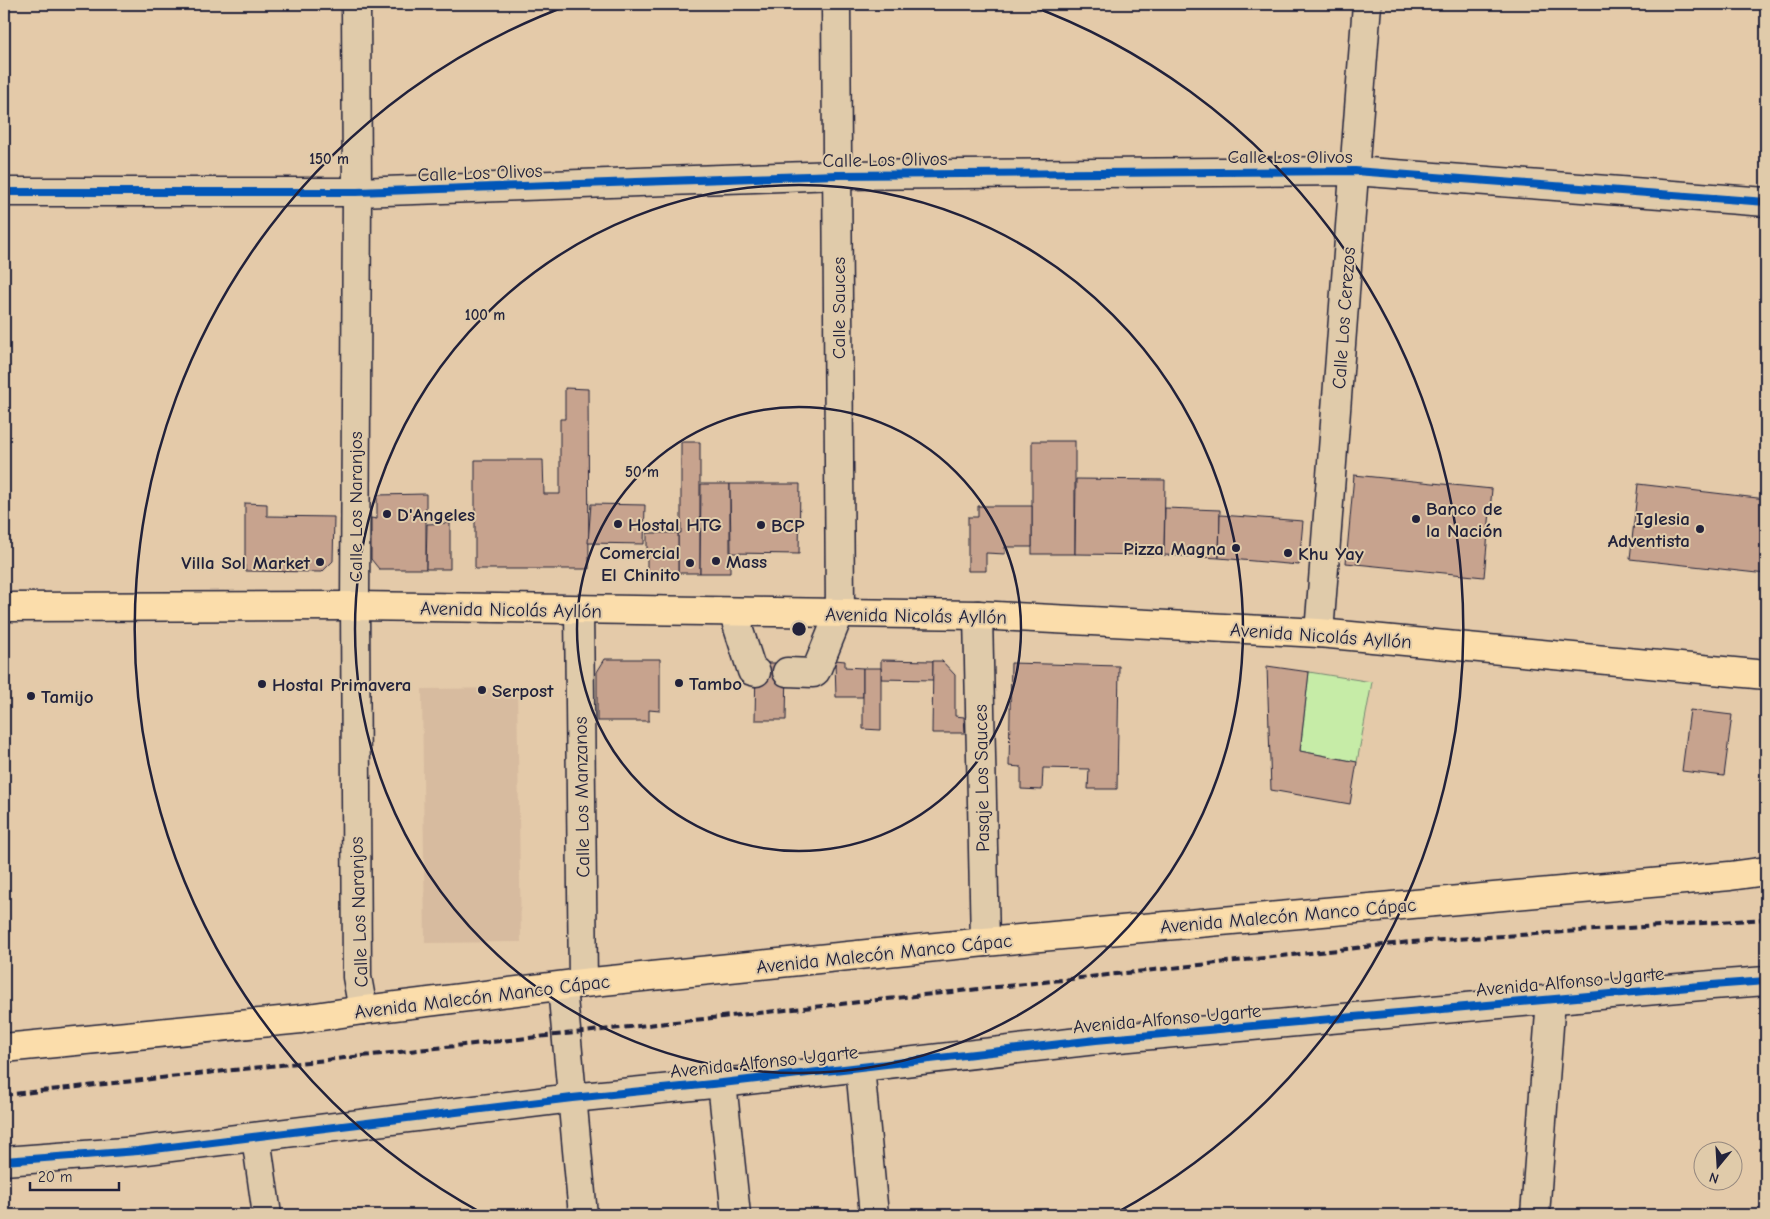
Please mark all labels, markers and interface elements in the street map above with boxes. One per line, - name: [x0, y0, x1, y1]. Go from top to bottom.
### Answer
- street label: Calle Los Olivos: [1227, 146, 1353, 168]
- street label: Calle Los Olivos: [822, 148, 948, 172]
- text: 150 m: [309, 150, 349, 168]
- street label: Calle Los Olivos: [417, 160, 543, 186]
- street label: Calle Los Cerezos: [1328, 246, 1360, 390]
- street label: Calle Sauces: [828, 257, 850, 359]
- text: 100 m: [465, 306, 505, 324]
- street label: Calle Los Naranjos: [345, 431, 367, 583]
- text: 50 m: [625, 463, 659, 481]
- place label: Banco de la Nación: [1426, 498, 1503, 542]
- place label: D'Angeles: [397, 504, 475, 526]
- marker: D'Angeles: [381, 508, 393, 520]
- place label: Iglesia Adventista: [1608, 508, 1690, 552]
- marker: Banco de la Nación: [1410, 513, 1422, 525]
- place label: Hostal HTG: [628, 514, 722, 536]
- place label: BCP: [771, 515, 805, 537]
- marker: Hostal HTG: [612, 518, 624, 530]
- marker: BCP: [755, 519, 767, 531]
- marker: Iglesia Adventista: [1694, 523, 1706, 535]
- place label: Pizza Magna: [1123, 538, 1226, 560]
- place label: Comercial El Chinito: [600, 542, 680, 586]
- marker: Pizza Magna: [1230, 542, 1242, 554]
- place label: Khu Yay: [1298, 543, 1364, 565]
- marker: Khu Yay: [1282, 547, 1294, 559]
- place label: Mass: [726, 551, 767, 573]
- place label: Villa Sol Market: [181, 552, 311, 574]
- marker: Mass: [710, 555, 722, 567]
- marker: Villa Sol Market: [314, 556, 326, 568]
- marker: Comercial El Chinito: [684, 557, 696, 569]
- street label: Avenida Nicolás Ayllón: [420, 597, 602, 623]
- street label: Avenida Nicolás Ayllón: [825, 603, 1007, 629]
- street label: Avenida Nicolás Ayllón: [1229, 619, 1412, 653]
- centre of rings: [790, 620, 808, 638]
- place label: Tambo: [689, 673, 742, 695]
- place label: Hostal Primavera: [272, 674, 412, 696]
- marker: Tambo: [673, 677, 685, 689]
- marker: Hostal Primavera: [256, 678, 268, 690]
- place label: Serpost: [492, 680, 554, 702]
- marker: Serpost: [476, 684, 488, 696]
- place label: Tamijo: [41, 686, 94, 708]
- marker: Tamijo: [25, 690, 37, 702]
- street label: Pasaje Los Sauces: [970, 704, 994, 852]
- street label: Calle Los Manzanos: [570, 716, 594, 878]
- street label: Calle Los Naranjos: [345, 836, 373, 988]
- street label: Avenida Malecón Manco Cápac: [1159, 894, 1417, 938]
- street label: Avenida Malecón Manco Cápac: [755, 930, 1013, 978]
- street label: Avenida Alfonso Ugarte: [1475, 963, 1665, 1001]
- street label: Avenida Malecón Manco Cápac: [353, 970, 611, 1024]
- street label: Avenida Alfonso Ugarte: [1072, 1000, 1262, 1038]
- street label: Avenida Alfonso Ugarte: [669, 1041, 859, 1083]
- north arrow: [1692, 1142, 1742, 1192]
- scale bar: [30, 1159, 119, 1191]
- text: 20 m: [38, 1168, 72, 1186]
- text: N: [1707, 1168, 1721, 1187]

